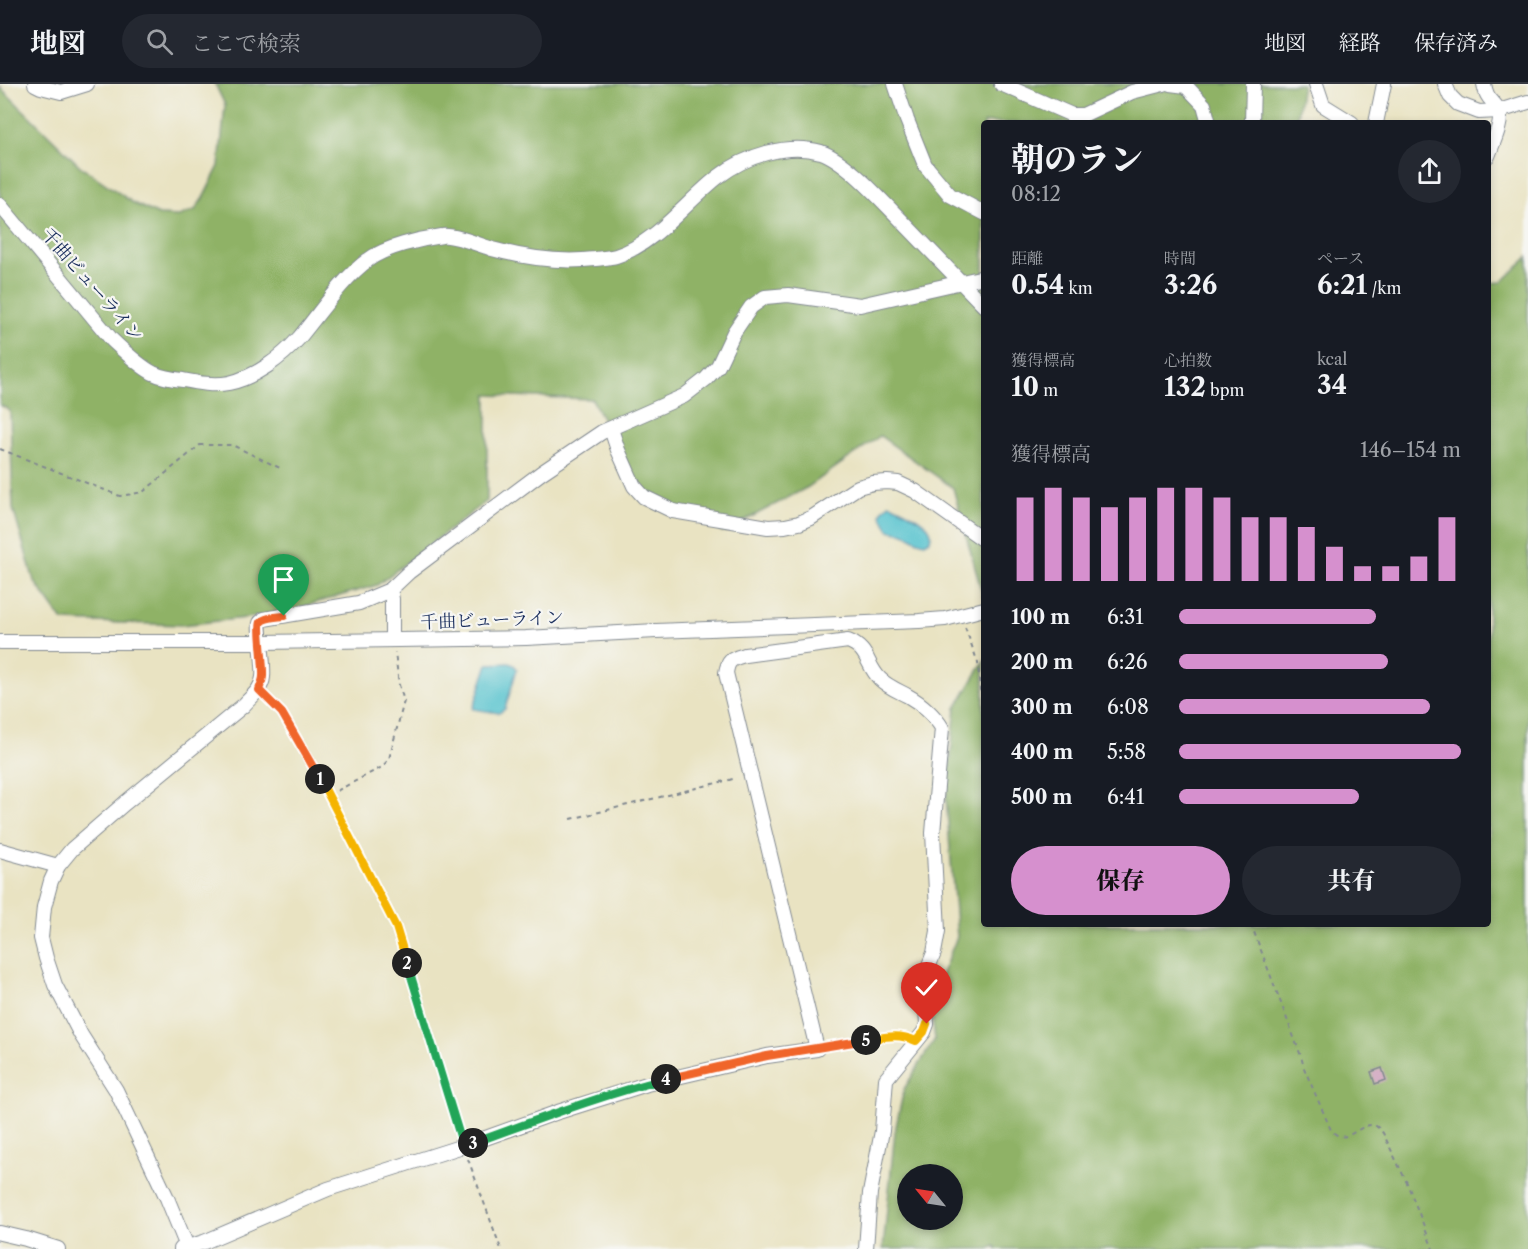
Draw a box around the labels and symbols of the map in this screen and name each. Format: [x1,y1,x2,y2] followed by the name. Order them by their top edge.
[37,224,147,346] street label: 千曲ビューライン
[258,554,309,616] pin
[420,607,564,633] street label: 千曲ビューライン
[305,764,335,794] pin: 1
[392,948,422,978] pin: 2
[901,962,952,1024] pin
[851,1025,881,1055] pin: 5
[651,1064,681,1094] pin: 4
[458,1128,488,1158] pin: 3
[897,1164,963,1230] north arrow

